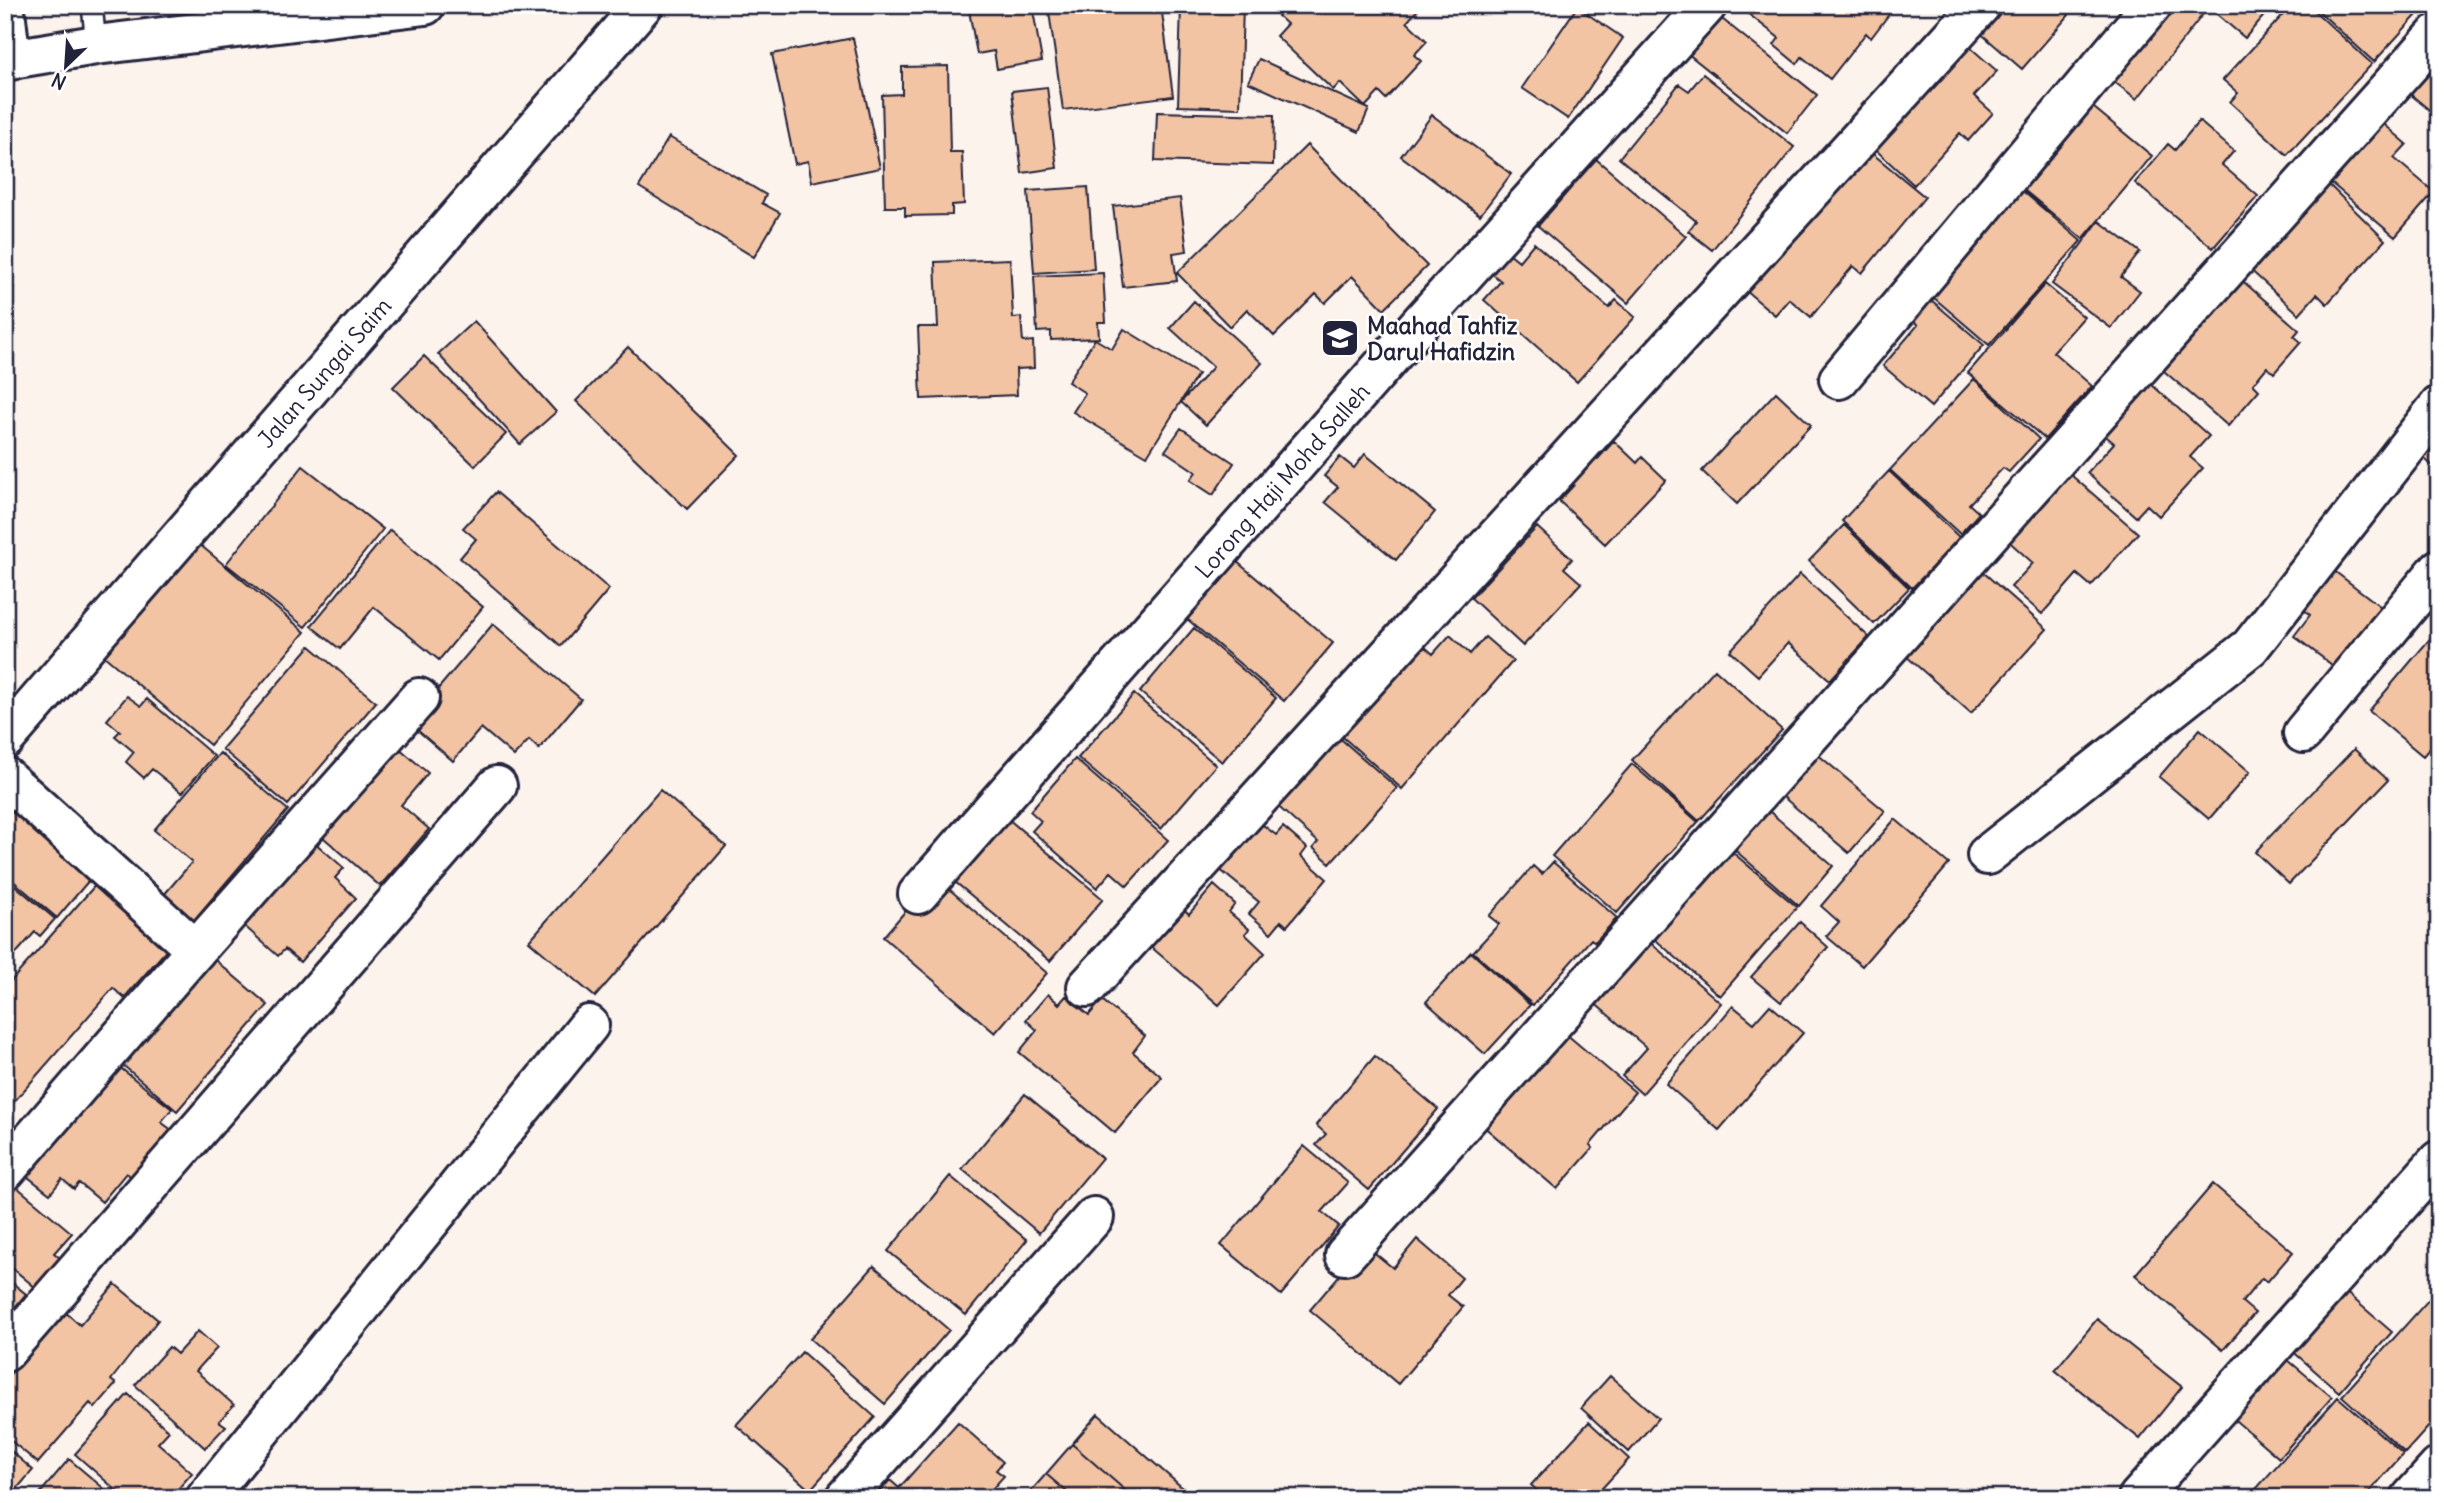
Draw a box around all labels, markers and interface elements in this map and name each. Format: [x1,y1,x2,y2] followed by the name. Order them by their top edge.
[32,32,102,102] north arrow
[48,68,70,95] text: N
[251,291,397,453] street label: Jalan Sungai Saim
[1367,311,1517,366] place label: Maahad Tahfiz Darul Hafidzin
[1319,317,1361,359] school or university icon: Maahad Tahfiz Darul Hafidzin
[1188,377,1375,584] street label: Lorong Haji Mohd Salleh

